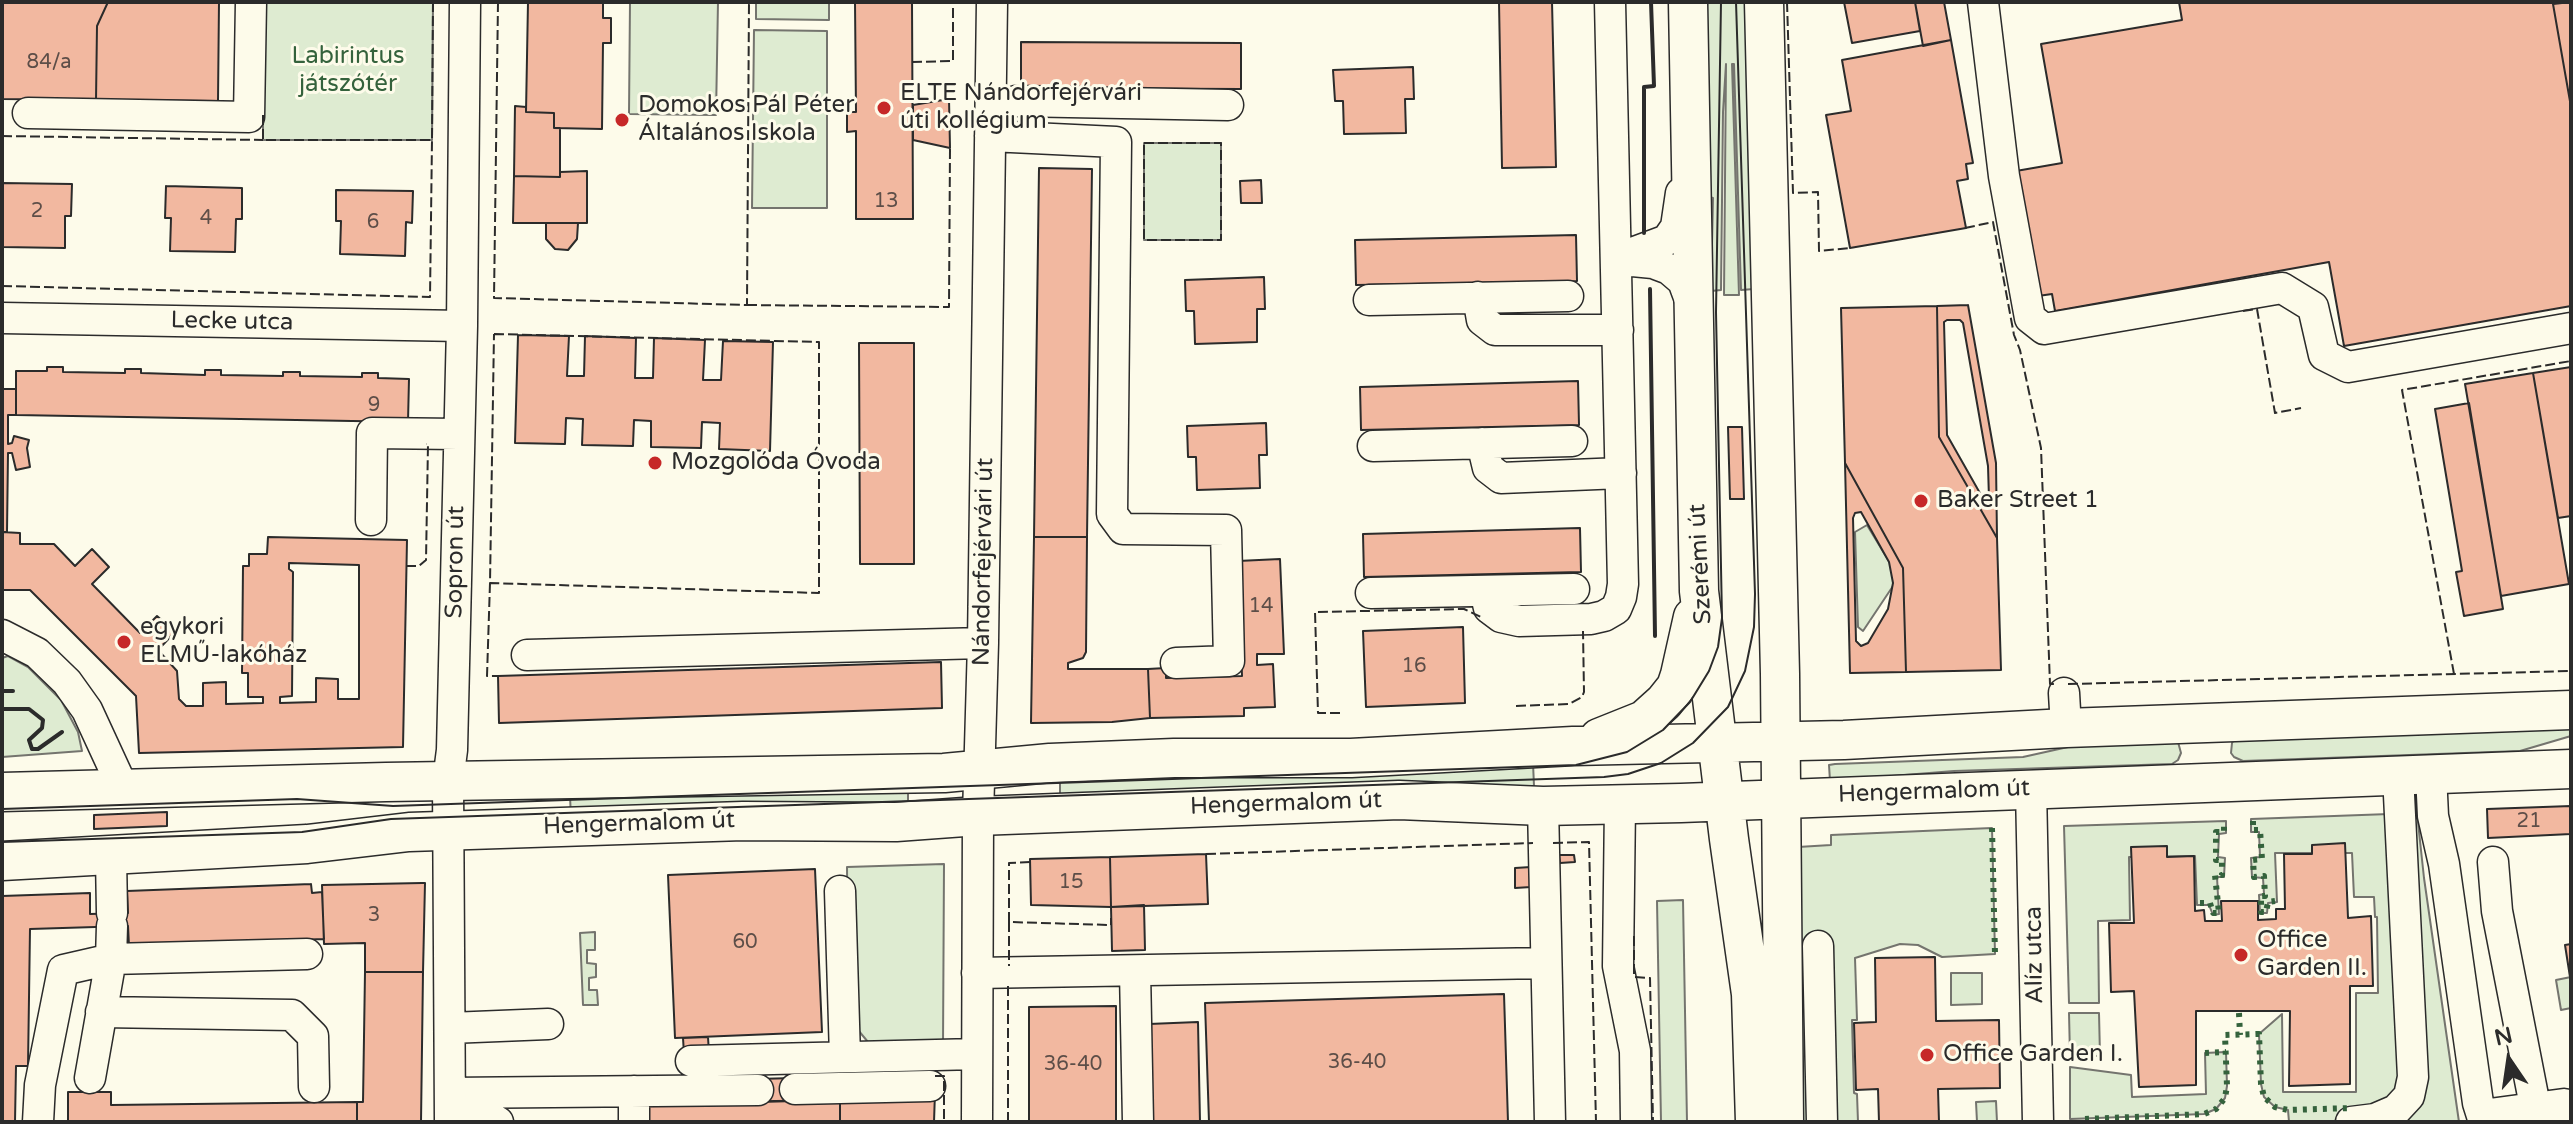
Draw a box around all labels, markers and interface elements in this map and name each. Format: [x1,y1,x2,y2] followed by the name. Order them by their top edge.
[291,43,405,99] park label: Labirintus játszótér
[27,51,71,75] house number: 84/a
[900,80,1142,136] place label: ELTE Nándorfejérvári úti kollégium
[638,92,854,148] place label: Domokos Pál Péter Általános Iskola
[875,99,893,117] marker: ELTE Nándorfejérvári úti kollégium
[613,111,631,129] marker: Domokos Pál Péter Általános Iskola
[873,190,899,214] house number: 13
[31,200,43,224] house number: 2
[200,207,212,231] house number: 4
[367,211,379,235] house number: 6
[170,307,294,337] street label: Lecke utca
[368,394,380,418] house number: 9
[671,449,881,477] place label: Mozgolóda Óvoda
[646,454,664,472] marker: Mozgolóda Óvoda
[968,458,1000,666] street label: Nándorfejérvári út
[1937,487,2099,515] place label: Baker Street 1
[1912,492,1930,510] marker: Baker Street 1
[1683,503,1719,625] street label: Szerémi út
[441,505,471,619] street label: Sopron út
[1248,595,1274,619] house number: 14
[140,614,307,670] place label: egykori ELMŰ-lakóház
[115,633,133,651] marker: egykori ELMŰ-lakóház
[1401,655,1427,679] house number: 16
[1838,774,2030,810] street label: Hengermalom út
[1190,786,1382,822] street label: Hengermalom út
[543,806,735,842] street label: Hengermalom út
[2516,810,2542,834] house number: 21
[1058,871,1084,895] house number: 15
[368,904,380,928] house number: 3
[2020,906,2050,1004] street label: Alíz utca
[2257,927,2367,983] place label: Office Garden II.
[732,931,758,955] house number: 60
[2232,946,2250,964] marker: Office Garden II.
[2469,1020,2549,1100] north arrow
[2492,1022,2515,1051] text: N
[1943,1041,2123,1069] place label: Office Garden I.
[1918,1046,1936,1064] marker: Office Garden I.
[1328,1051,1386,1075] house number: 36-40
[1044,1053,1102,1077] house number: 36-40

